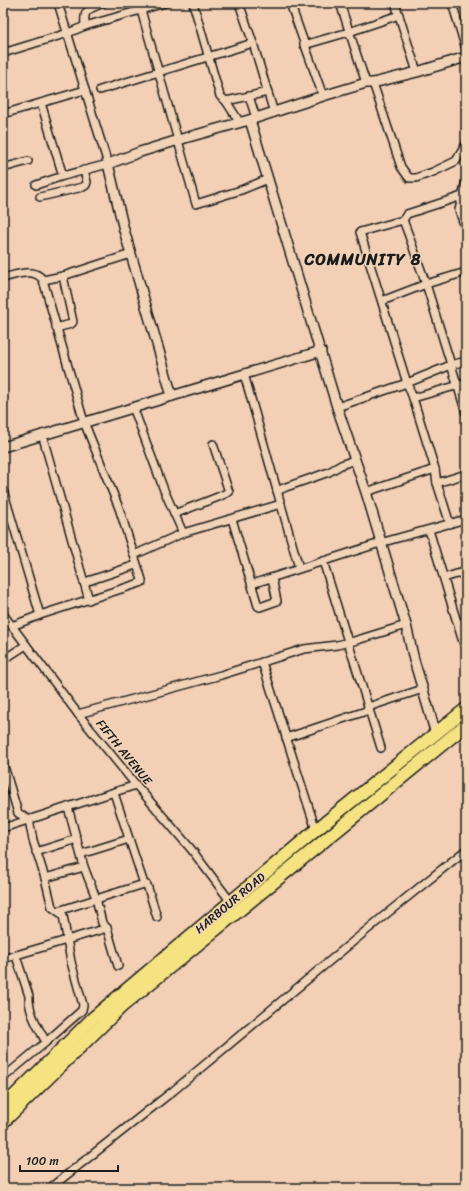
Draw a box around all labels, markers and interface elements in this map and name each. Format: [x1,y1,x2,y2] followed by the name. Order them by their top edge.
[303,245,422,274] district label: COMMUNITY 8
[90,714,159,791] street label: FIFTH AVENUE
[190,867,270,939] street label: HARBOUR ROAD
[20,1147,118,1173] scale bar
[26,1150,59,1172] text: 100 m

